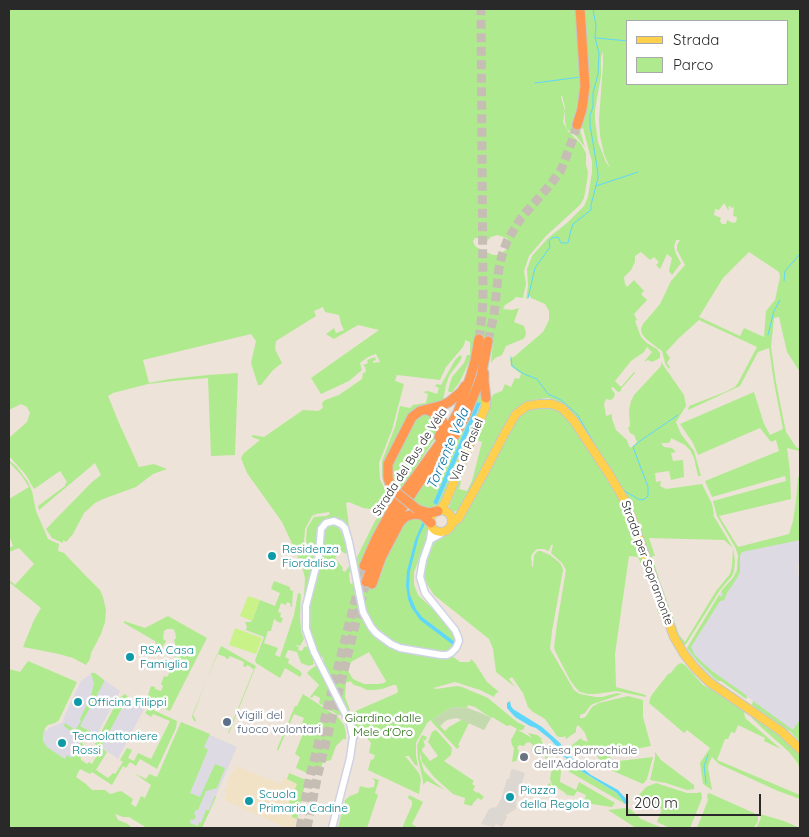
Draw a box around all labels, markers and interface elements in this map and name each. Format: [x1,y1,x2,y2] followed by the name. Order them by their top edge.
[626,20,789,85] legend
[673,30,719,49] text: Strada
[673,55,713,74] text: Parco
[370,405,450,519] street label: Strada del Bus de Véla
[423,406,473,492] water label: Torrente Vela
[447,417,487,483] street label: Via al Pasiel
[618,499,676,627] street label: Strada per Sopramonte
[282,542,339,570] place label: Residenza Fiordaliso
[266,550,278,562] marker: Residenza Fiordaliso
[140,643,194,671] place label: RSA Casa Famiglia
[124,651,136,663] marker: RSA Casa Famiglia
[88,695,166,709] place label: Officina Filippi
[72,696,84,708] marker: Officina Filippi
[237,708,321,736] place label: Vigili del fuoco volontari
[345,711,421,739] park label: Giardino dalle Mele d'Oro
[221,716,233,728] marker: Vigili del fuoco volontari
[72,729,158,757] place label: Tecnolattoniere Rossi
[56,737,68,749] marker: Tecnolattoniere Rossi
[534,743,637,771] place label: Chiesa parrochiale dell'Addolorata
[518,751,530,763] marker: Chiesa parrochiale dell'Addolorata
[520,783,589,811] place label: Piazza della Regola
[629,784,764,816] scale bar
[259,787,348,815] place label: Scuola Primaria Cadine
[504,791,516,803] marker: Piazza della Regola
[634,793,678,812] text: 200 m
[243,795,255,807] marker: Scuola Primaria Cadine

